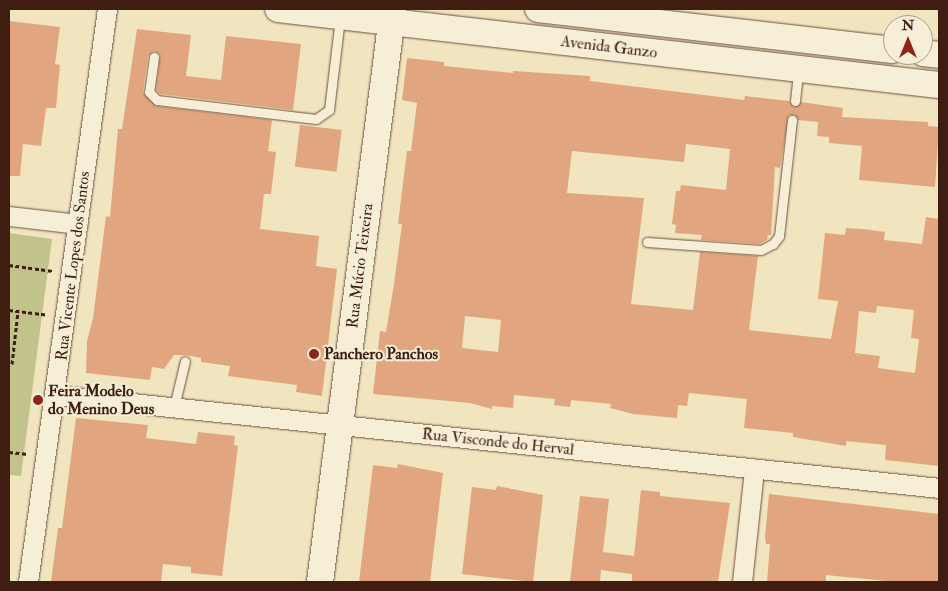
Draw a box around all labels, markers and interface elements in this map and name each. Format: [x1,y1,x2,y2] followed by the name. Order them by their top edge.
[883,15,933,65] north arrow
[902,17,914,34] text: N
[560,32,658,62] street label: Avenida Ganzo
[52,170,94,362] street label: Rua Vicente Lopes dos Santos
[343,202,377,330] street label: Rua Múcio Teixeira
[324,344,438,364] place label: Panchero Panchos
[308,348,320,360] marker: Panchero Panchos
[48,381,154,419] place label: Feira Modelo do Menino Deus
[32,394,44,406] marker: Feira Modelo do Menino Deus
[421,424,575,460] street label: Rua Visconde do Herval

